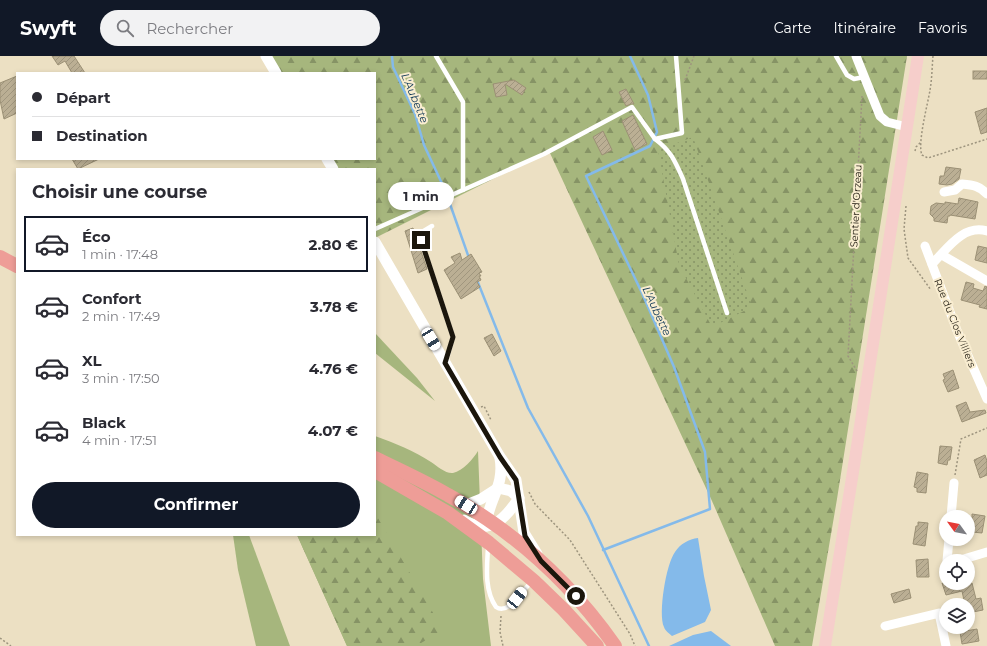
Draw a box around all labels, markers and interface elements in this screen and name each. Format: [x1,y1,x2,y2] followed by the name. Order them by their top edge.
[100,10,380,46] search box
[20,17,76,40] text: Swyft
[114,17,136,39] icon: search
[146,19,233,38] text: Rechercher
[774,19,811,37] text: Carte
[833,19,896,37] text: Itinéraire
[918,19,967,37] text: Favoris
[398,71,432,125] water label: L'Aubette
[56,88,111,107] text: Départ
[56,126,148,145] text: Destination
[847,164,865,248] street label: Sentier d'Orzeau
[32,181,207,203] text: Choisir une course
[388,182,454,210] callout: 1 min
[403,188,439,204] text: 1 min
[34,226,70,262] icon: car
[82,227,111,246] text: Éco
[412,231,430,249] route end
[308,235,358,254] text: 2.80 €
[82,246,158,262] text: 1 min · 17:48
[931,277,979,369] street label: Rue du Clos Villiers
[640,284,675,338] water label: L'Aubette
[34,288,70,324] icon: car
[82,289,142,308] text: Confort
[310,297,358,316] text: 3.78 €
[82,308,160,324] text: 2 min · 17:49
[420,326,442,352] car
[34,350,70,386] icon: car
[82,351,101,370] text: XL
[309,359,358,378] text: 4.76 €
[82,370,160,386] text: 3 min · 17:50
[34,412,70,448] icon: car
[82,413,126,432] text: Black
[308,421,358,440] text: 4.07 €
[82,432,157,448] text: 4 min · 17:51
[32,482,360,528] button: Confirmer
[453,494,479,516] car
[939,510,975,546] north arrow
[939,510,975,634] map controls
[939,554,975,590] button: locate
[505,585,529,611] car
[567,587,585,605] route start
[939,598,975,634] button: layers

